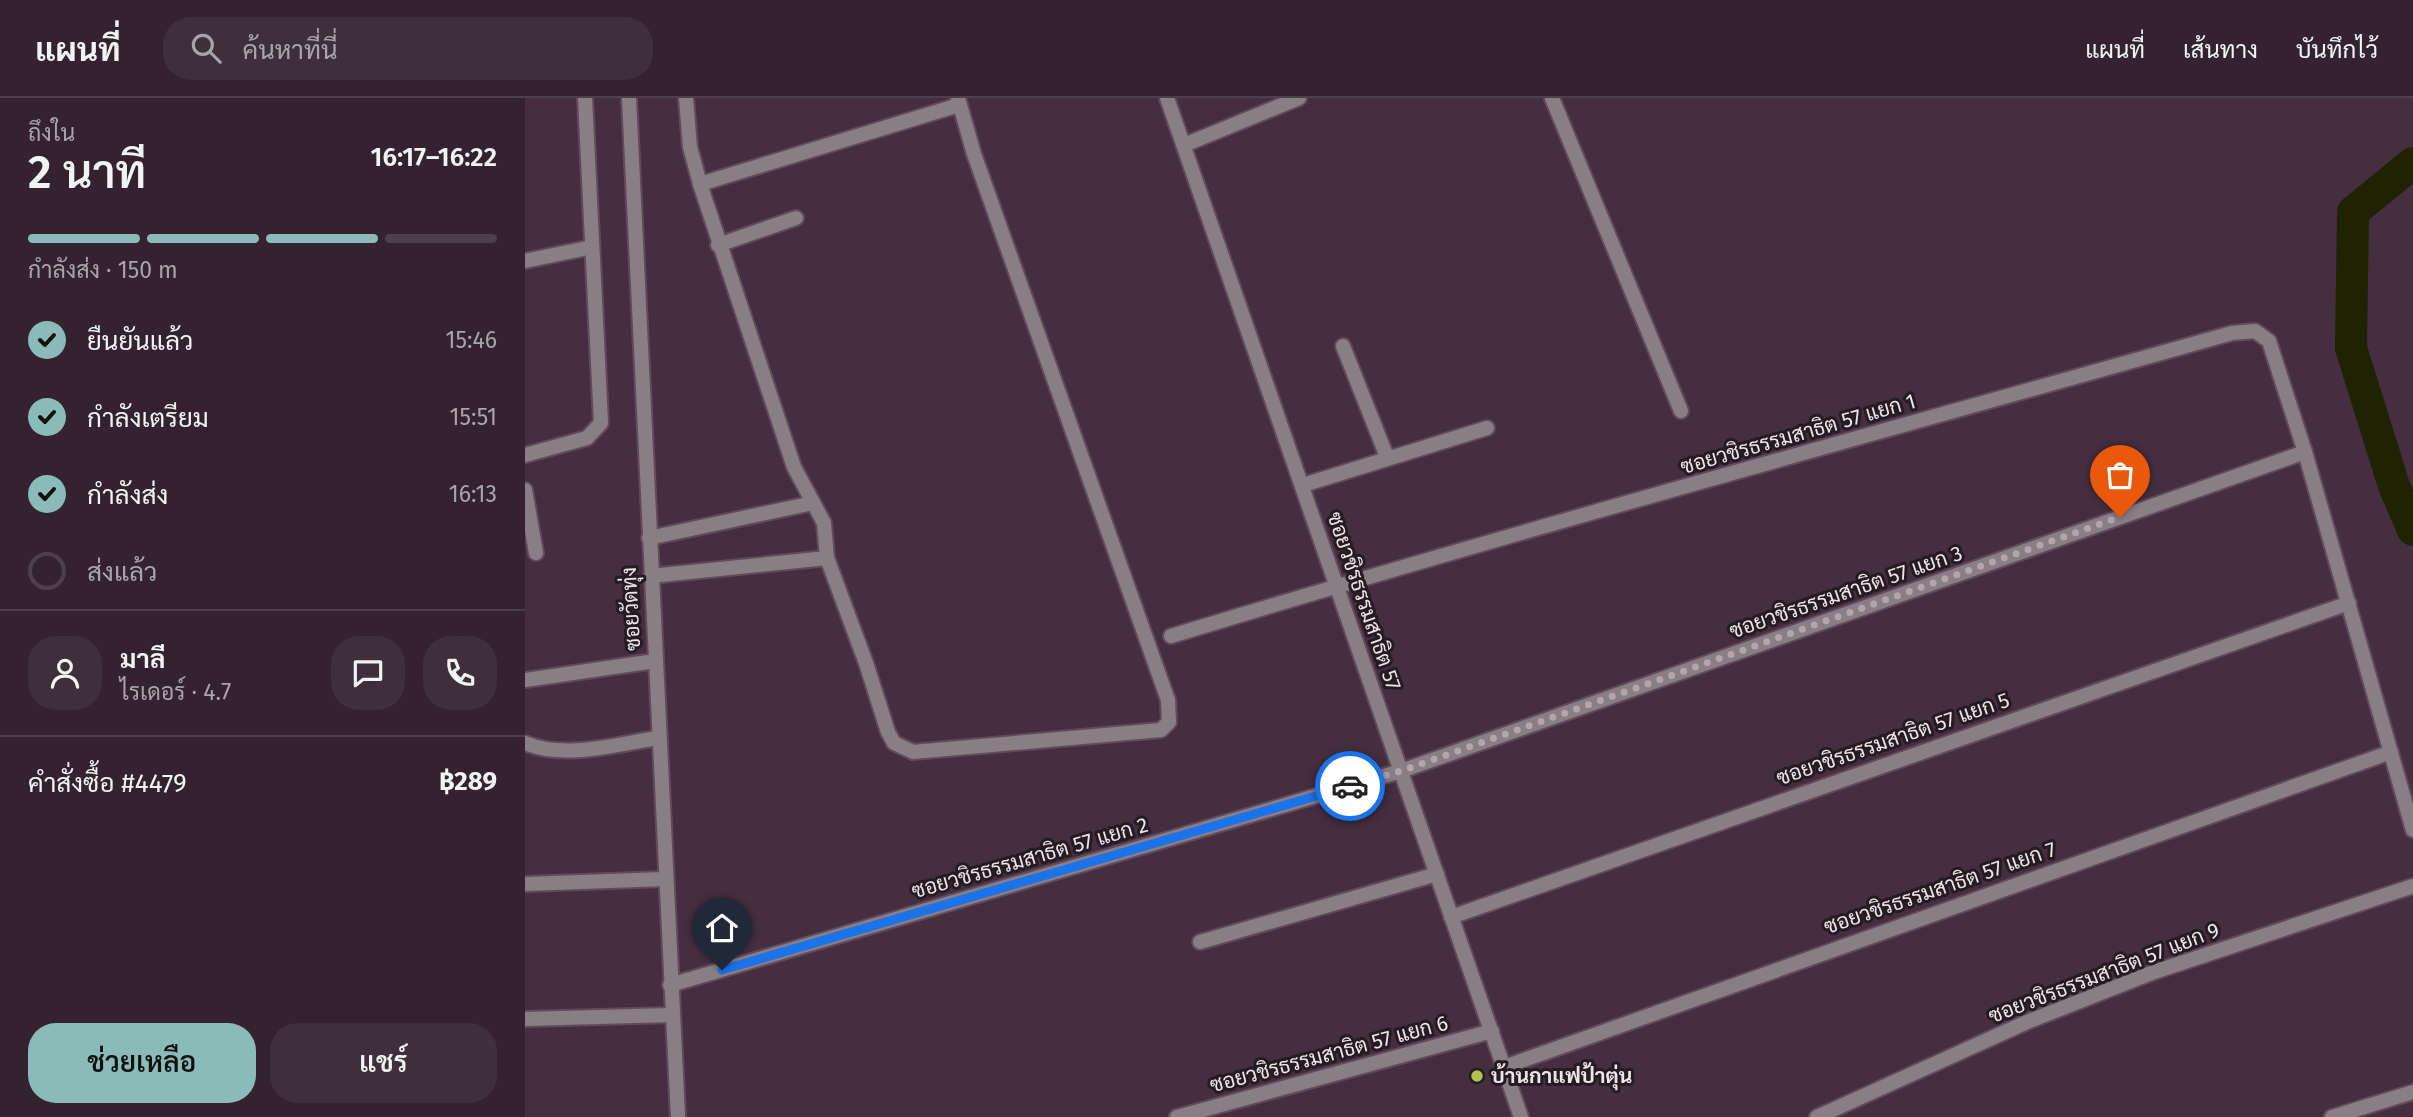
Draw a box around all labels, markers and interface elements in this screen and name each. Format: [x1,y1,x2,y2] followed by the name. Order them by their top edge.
[163,17,653,80] search box
[187,29,225,67] icon: search
[35,30,121,70] text: แผนที่
[243,35,338,66] text: ค้นหาที่นี่
[2085,36,2145,64] text: แผนที่
[2183,36,2258,64] text: เส้นทาง
[2296,36,2378,64] text: บันทึกไว้
[28,119,75,147] text: ถึงใน
[371,142,497,173] text: 16:17–16:22
[28,145,146,200] text: 2 นาที
[28,256,178,284] text: กำลังส่ง · 150 m
[28,321,66,359] icon: check
[87,326,193,357] text: ยืนยันแล้ว
[446,326,497,354] text: 15:46
[1677,388,1919,480] street label: ซอยวชิรธรรมสาธิต 57 แยก 1
[28,398,66,436] icon: check
[87,403,209,434] text: กำลังเตรียม
[450,403,497,431] text: 15:51
[2090,445,2150,517] pin
[2101,456,2139,494] icon: bag
[28,475,66,513] icon: check
[87,480,168,511] text: กำลังส่ง
[449,480,497,508] text: 16:13
[1321,508,1407,694] street label: ซอยวชิรธรรมสาธิต 57
[1726,540,1966,644] street label: ซอยวชิรธรรมสาธิต 57 แยก 3
[87,557,157,588] text: ส่งแล้ว
[616,566,647,652] street label: ซอยวัดทุ่ง
[28,636,102,710] button: person
[331,636,405,710] button: chat
[423,636,497,710] button: phone
[120,644,165,675] text: มาลี
[120,678,231,706] text: ไรเดอร์ · 4.7
[1773,687,2013,791] street label: ซอยวชิรธรรมสาธิต 57 แยก 5
[1315,751,1385,821] courier
[439,766,497,797] text: ฿289
[1331,767,1369,805] icon: car
[28,768,187,799] text: คำสั่งซื้อ #4479
[909,812,1151,904] street label: ซอยวชิรธรรมสาธิต 57 แยก 2
[1821,836,2059,940] street label: ซอยวชิรธรรมสาธิต 57 แยก 7
[692,898,752,970] pin
[703,909,741,947] icon: home
[1985,917,2223,1029] street label: ซอยวชิรธรรมสาธิต 57 แยก 9
[1207,1010,1451,1098] street label: ซอยวชิรธรรมสาธิต 57 แยก 6
[28,1023,256,1103] button: ช่วยเหลือ
[270,1023,497,1103] button: แชร์
[1491,1062,1632,1091] place label: บ้านกาแฟป้าตุ่น
[1469,1068,1485,1084] marker: บ้านกาแฟป้าตุ่น

